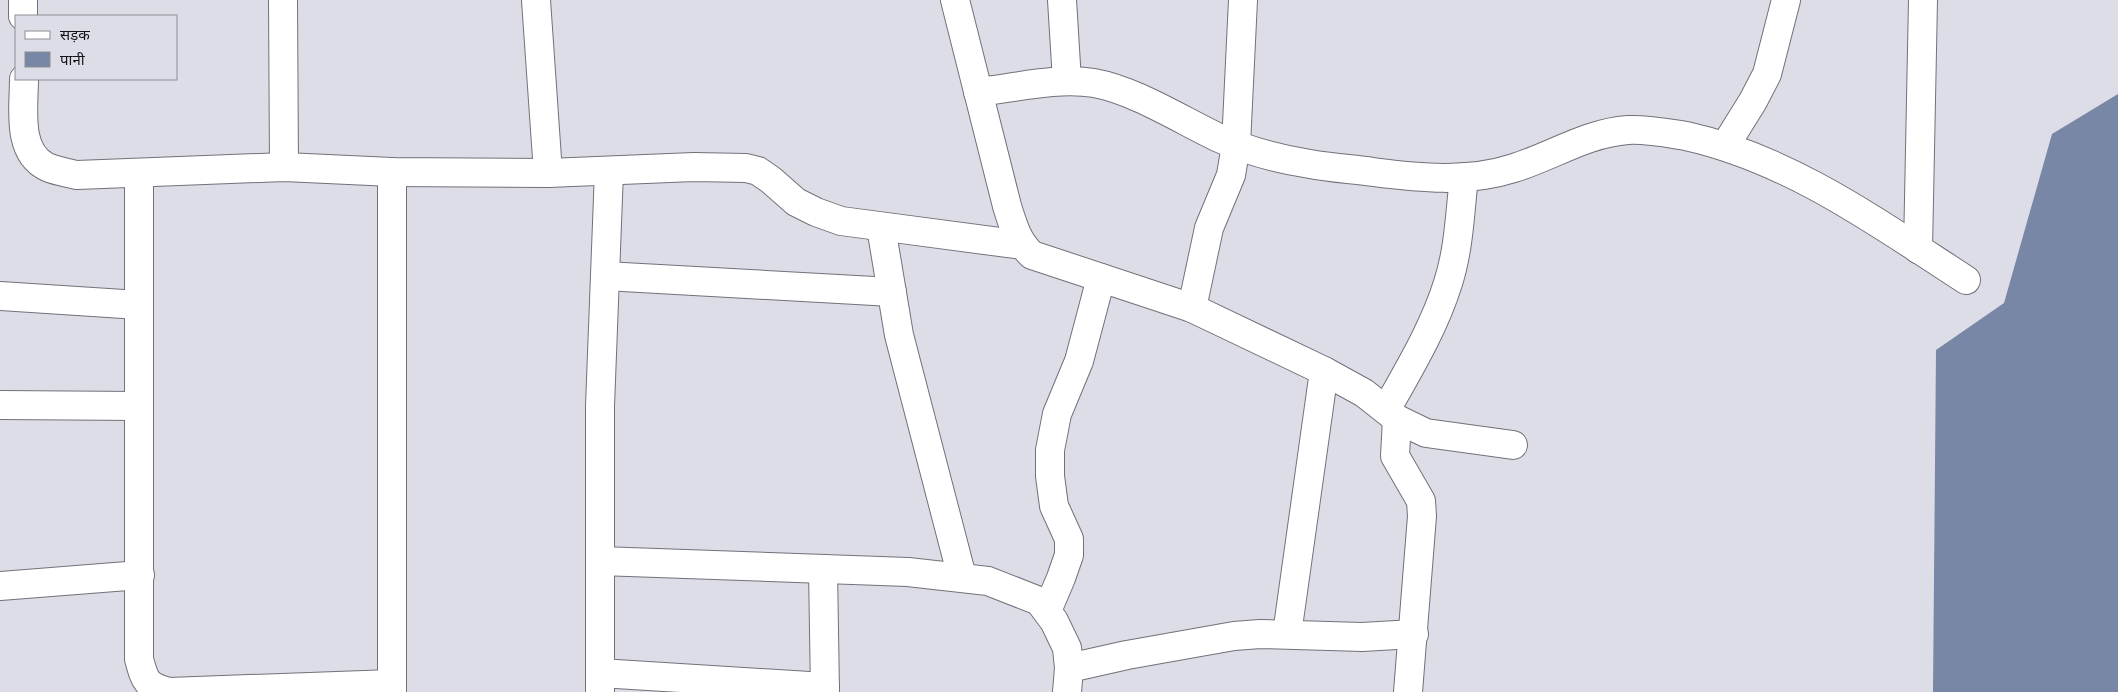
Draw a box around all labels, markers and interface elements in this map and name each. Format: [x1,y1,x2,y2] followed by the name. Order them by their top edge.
[15,15,178,80] legend
[60,24,90,44] text: सड़क
[60,49,86,69] text: पानी

